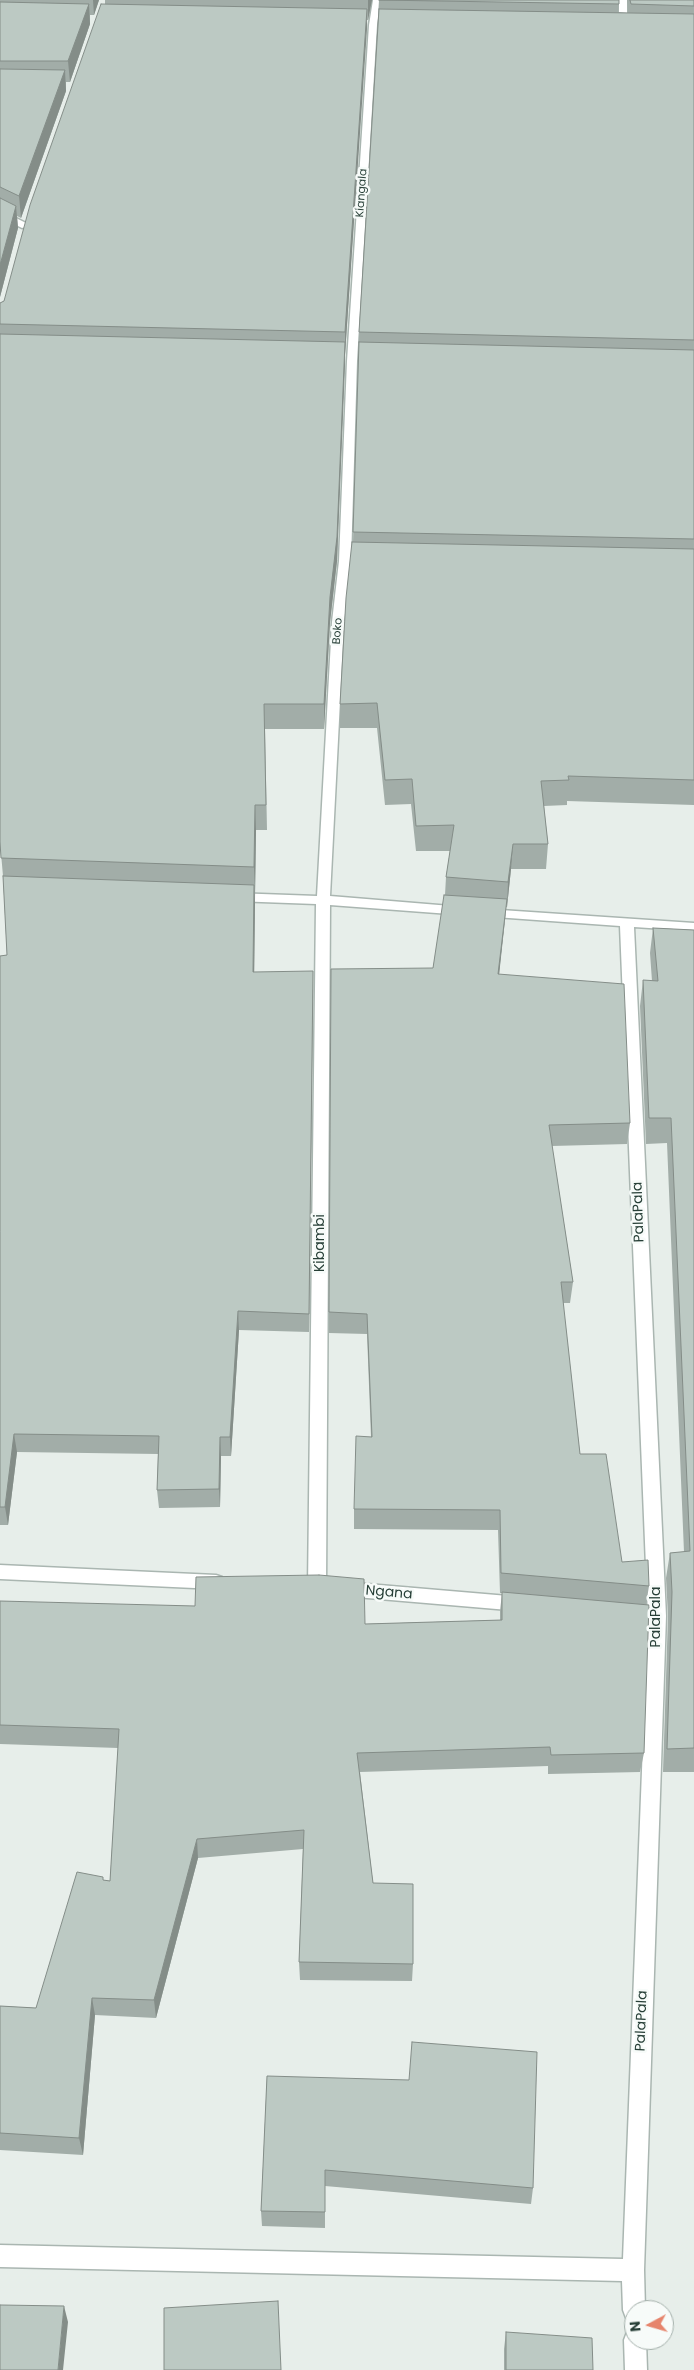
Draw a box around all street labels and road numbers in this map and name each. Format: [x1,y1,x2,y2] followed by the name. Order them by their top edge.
[354,168,370,218] street label: Kiangala
[330,617,346,645] street label: Boko
[630,1181,648,1243] street label: PalaPala
[312,1214,328,1272] street label: Kibambi
[365,1583,413,1603] street label: Ngana
[648,1587,664,1647] street label: PalaPala
[633,1990,651,2052] street label: PalaPala

